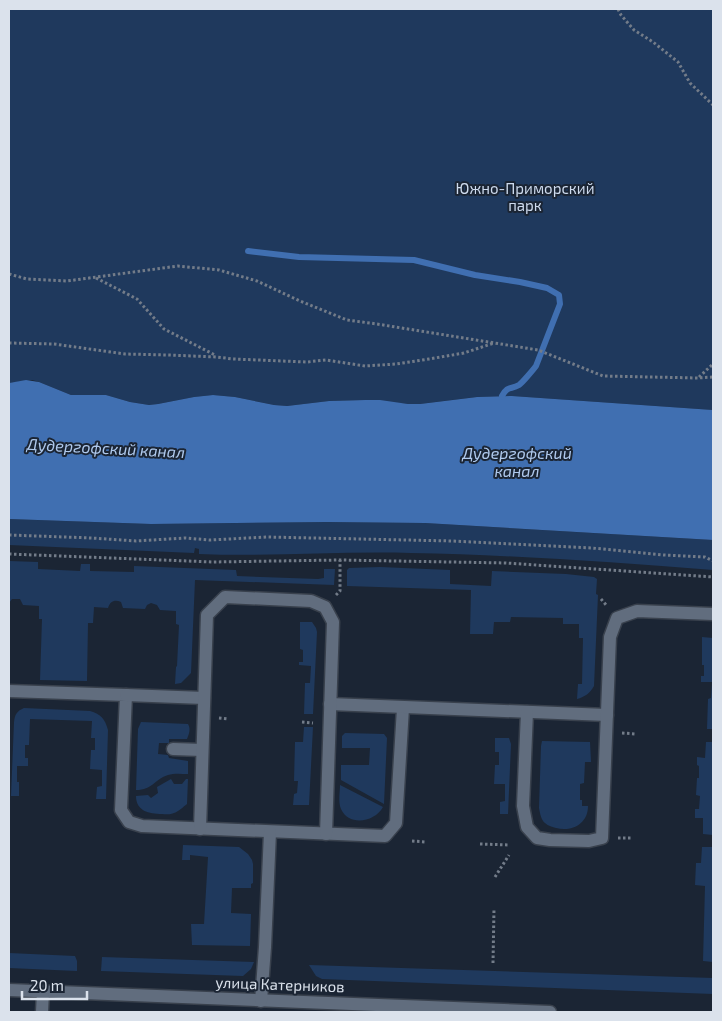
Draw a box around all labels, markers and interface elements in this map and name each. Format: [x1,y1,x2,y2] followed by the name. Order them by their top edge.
[456,179,594,214] park label: Южно-Приморский парк
[25,434,186,461] water label: Дудергофский канал
[461,443,572,480] water label: Дудергофский канал
[22,968,88,1000] scale bar
[215,973,345,996] street label: улица Катерников
[30,976,64,994] text: 20 m

